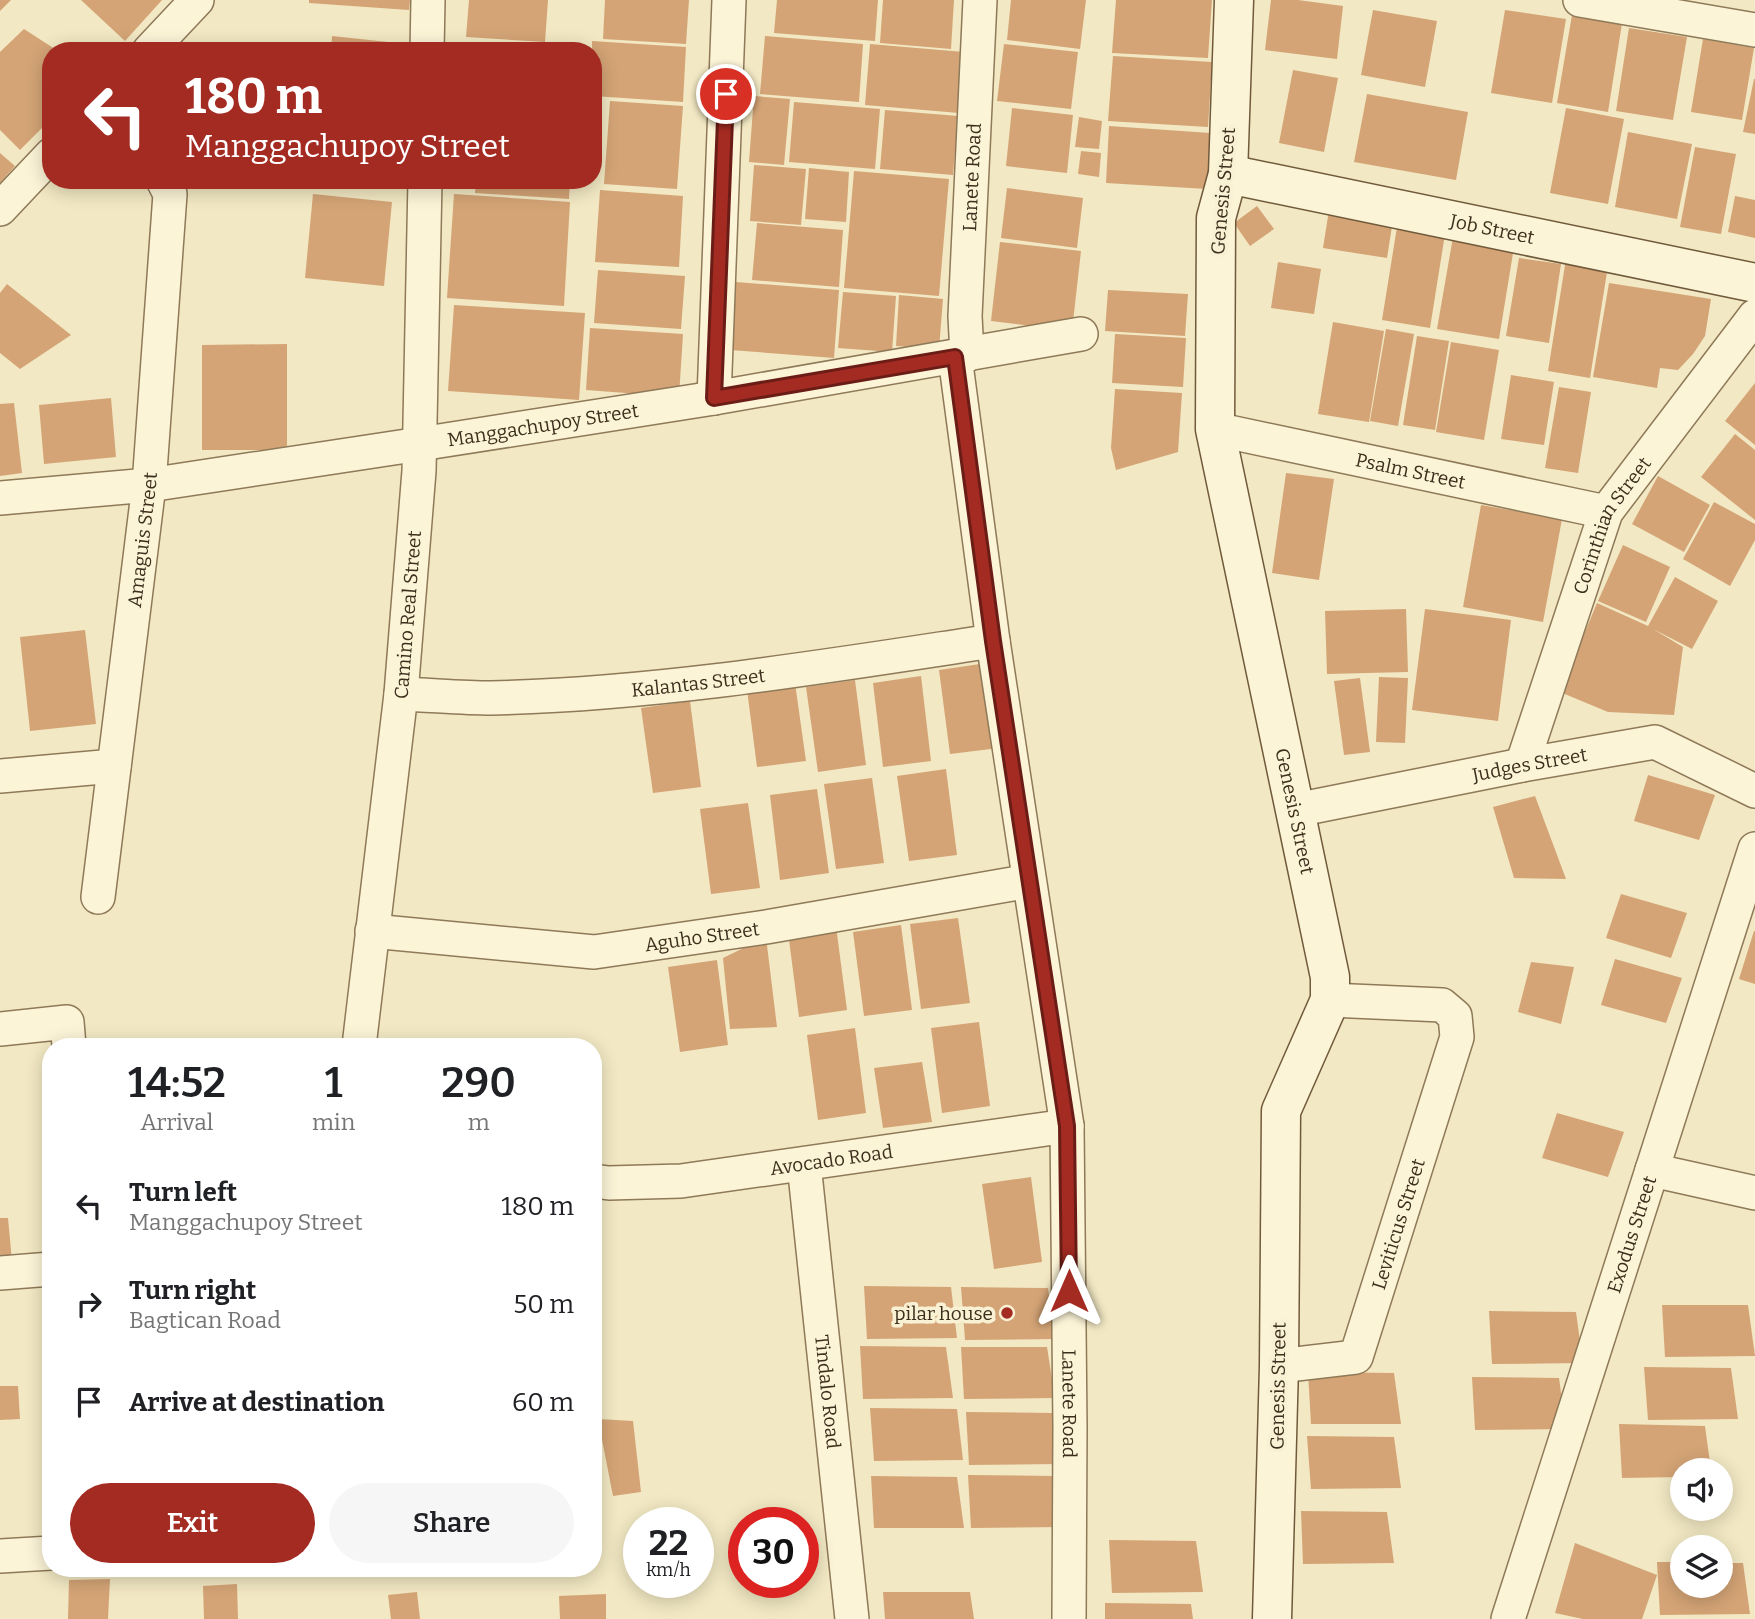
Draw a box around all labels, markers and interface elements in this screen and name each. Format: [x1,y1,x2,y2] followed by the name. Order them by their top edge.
[696,64,756,124] pin
[185,67,322,126] text: 180 m
[70,70,161,161] icon: left
[707,75,745,113] icon: arrive
[958,122,986,232] street label: Lanete Road
[1206,126,1240,256] street label: Genesis Street
[185,127,510,165] text: Manggachupoy Street
[1447,209,1537,249] street label: Job Street
[446,398,640,451] street label: Manggachupoy Street
[1354,448,1468,493] street label: Psalm Street
[1568,452,1656,597] street label: Corinthian Street
[122,471,161,609] street label: Amaguis Street
[389,530,426,700] street label: Camino Real Street
[630,663,767,701] street label: Kalantas Street
[1469,742,1589,786] street label: Judges Street
[1271,746,1320,876] street label: Genesis Street
[643,917,761,956] street label: Aguho Street
[128,1058,226,1108] text: 14:52
[325,1058,342,1108] text: 1
[441,1058,516,1108] text: 290
[141,1108,213,1136] text: Arrival
[312,1108,355,1136] text: min
[468,1108,490,1136] text: m
[768,1139,894,1180] street label: Avocado Road
[1367,1155,1429,1292] street label: Leviticus Street
[1602,1173,1661,1296] street label: Exodus Street
[129,1177,237,1208] text: Turn left
[70,1187,108,1225] icon: left
[501,1191,574,1222] text: 180 m
[129,1208,363,1236] text: Manggachupoy Street
[1032,1254,1106,1328] position arrow
[129,1275,256,1306] text: Turn right
[70,1285,108,1323] icon: right
[513,1289,574,1320] text: 50 m
[894,1302,993,1325] place label: pilar house
[999,1305,1015,1321] marker: pilar house
[129,1306,281,1334] text: Bagtican Road
[1265,1322,1291,1450] street label: Genesis Street
[811,1333,845,1450] street label: Tindalo Road
[1058,1349,1082,1458] street label: Lanete Road
[70,1383,108,1421] icon: arrive
[129,1387,384,1418] text: Arrive at destination
[512,1387,574,1418] text: 60 m
[1670,1458,1733,1598] map controls
[1670,1458,1733,1521] button: sound
[70,1483,315,1563] button: Exit
[329,1483,574,1563] button: Share
[728,1507,819,1598] speed limit sign: 30
[649,1522,688,1564] text: 22
[1670,1535,1733,1598] button: layers
[646,1559,691,1581] text: km/h

